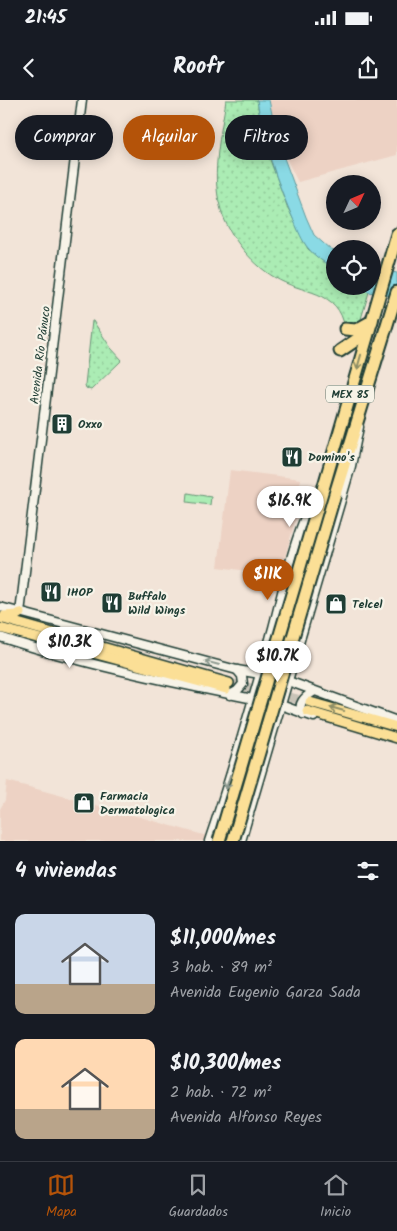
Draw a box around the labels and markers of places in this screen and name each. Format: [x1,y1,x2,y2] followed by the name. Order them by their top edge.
[50,412,74,436] building icon: Oxxo
[78,415,103,434] place label: Oxxo
[280,445,304,469] restaurant icon: Domino's
[308,448,355,467] place label: Domino's
[249,486,331,528] pin: $16.9K
[238,558,298,601] pin: $11K
[39,580,63,604] restaurant icon: IHOP
[67,583,93,602] place label: IHOP
[128,587,186,620] place label: Buffalo Wild Wings
[100,591,124,615] restaurant icon: Buffalo Wild Wings
[324,592,348,616] shop icon: Telcel
[352,595,383,614] place label: Telcel
[29,626,111,669] pin: $10.3K
[237,640,319,683] pin: $10.7K
[100,787,175,820] place label: Farmacia Dermatologica
[72,791,96,815] shop icon: Farmacia Dermatologica

